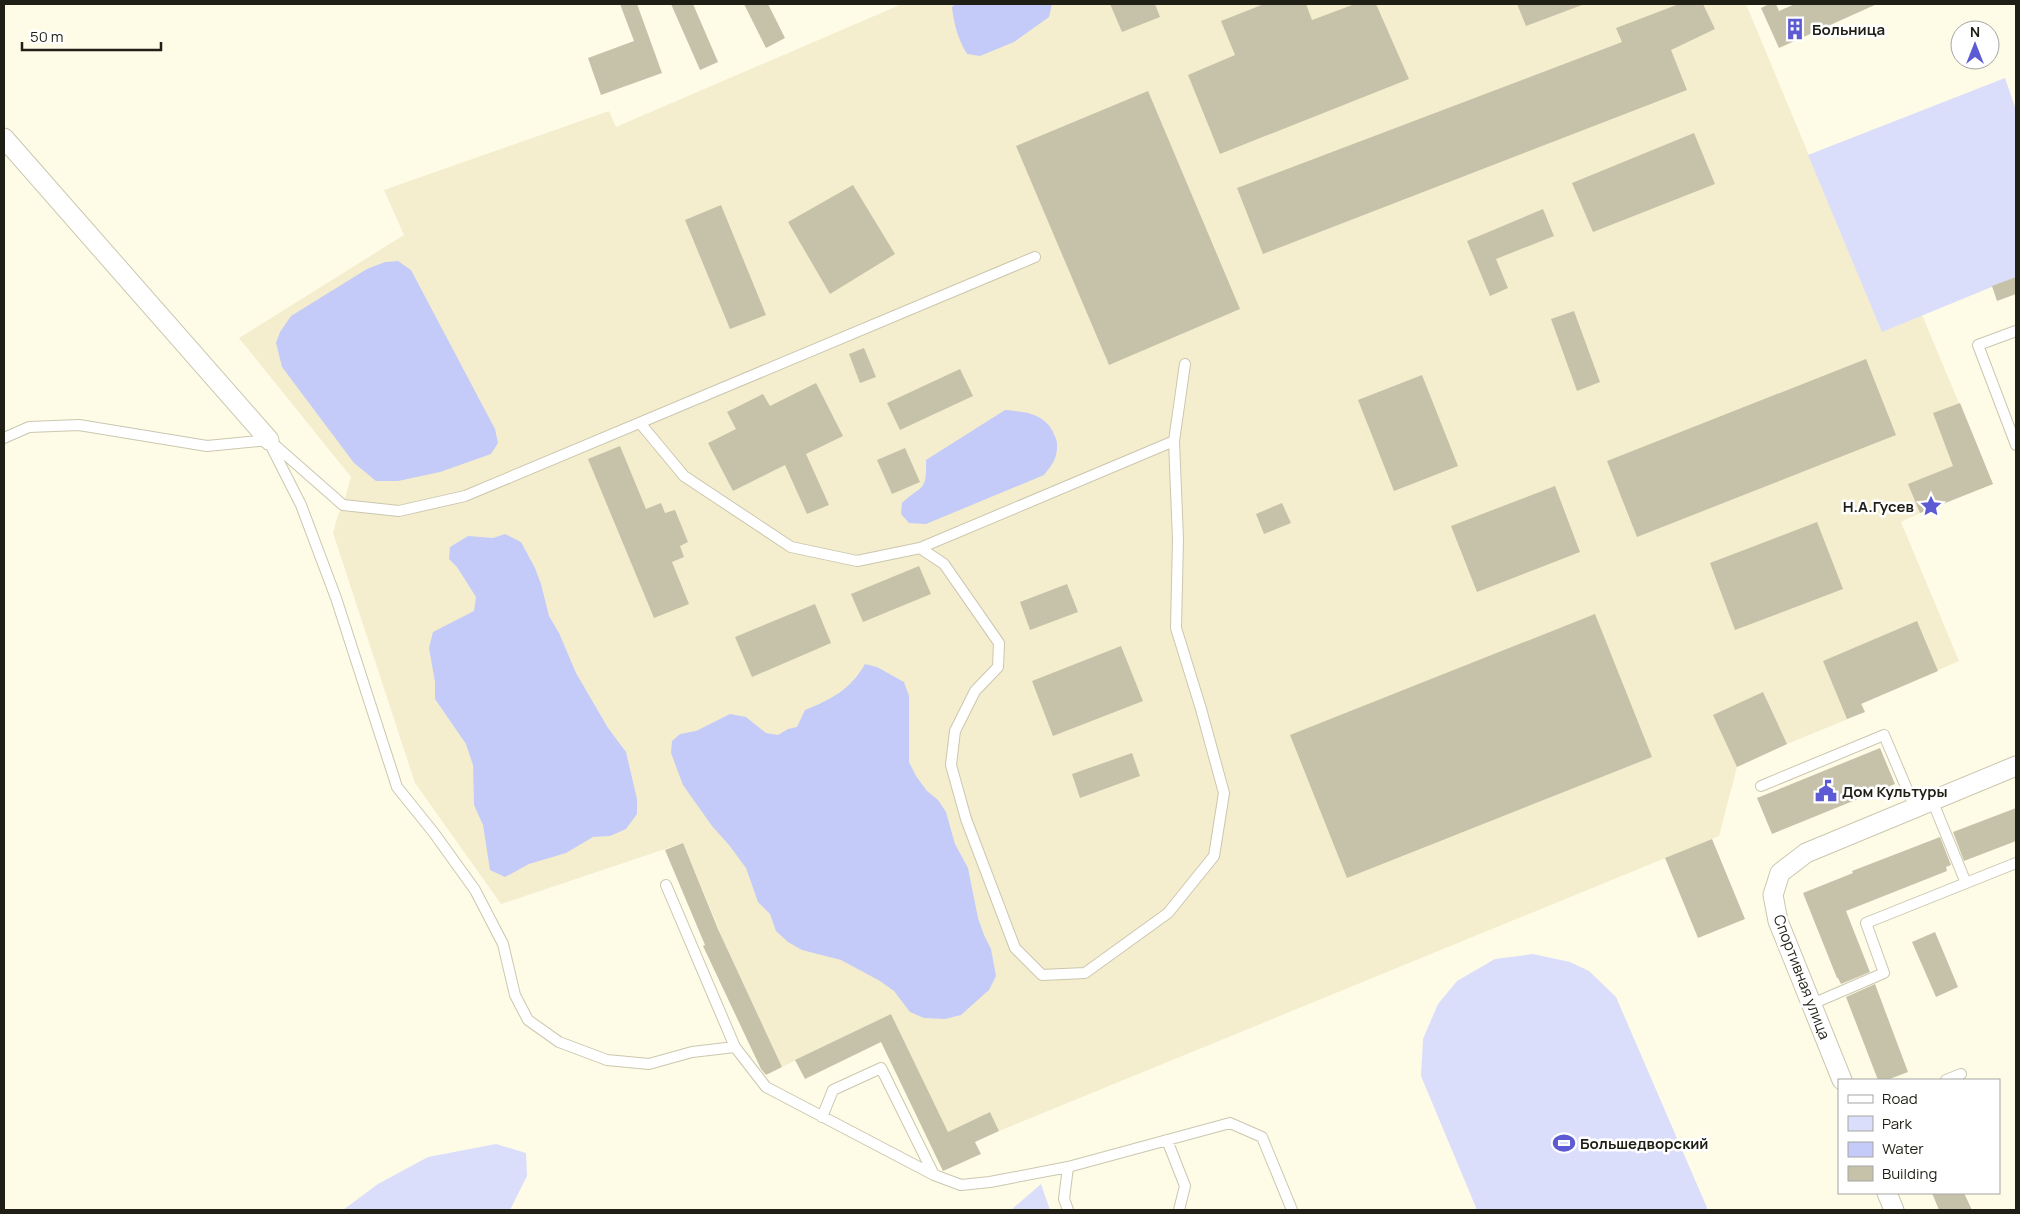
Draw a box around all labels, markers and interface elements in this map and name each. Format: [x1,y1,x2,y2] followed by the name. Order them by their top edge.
[1782,16,1808,42] building icon: Больница
[1812,19,1885,40] place label: Больница
[22,20,161,52] scale bar
[1950,20,2000,70] north arrow
[1970,22,1980,41] text: N
[30,26,64,47] text: 50 m
[1918,493,1944,519] place icon: Н.А.Гусев
[1843,496,1914,517] place label: Н.А.Гусев
[1813,778,1839,804] public building icon: Дом Культуры
[1842,781,1948,802] place label: Дом Культуры
[1769,912,1835,1042] street label: Спортивная улица
[1838,1079,2000,1194] legend
[1882,1088,1918,1109] text: Road
[1882,1113,1912,1134] text: Park
[1551,1130,1577,1156] sports icon: Большедворский
[1580,1133,1708,1154] place label: Большедворский
[1882,1138,1924,1159] text: Water
[1882,1163,1937,1184] text: Building

